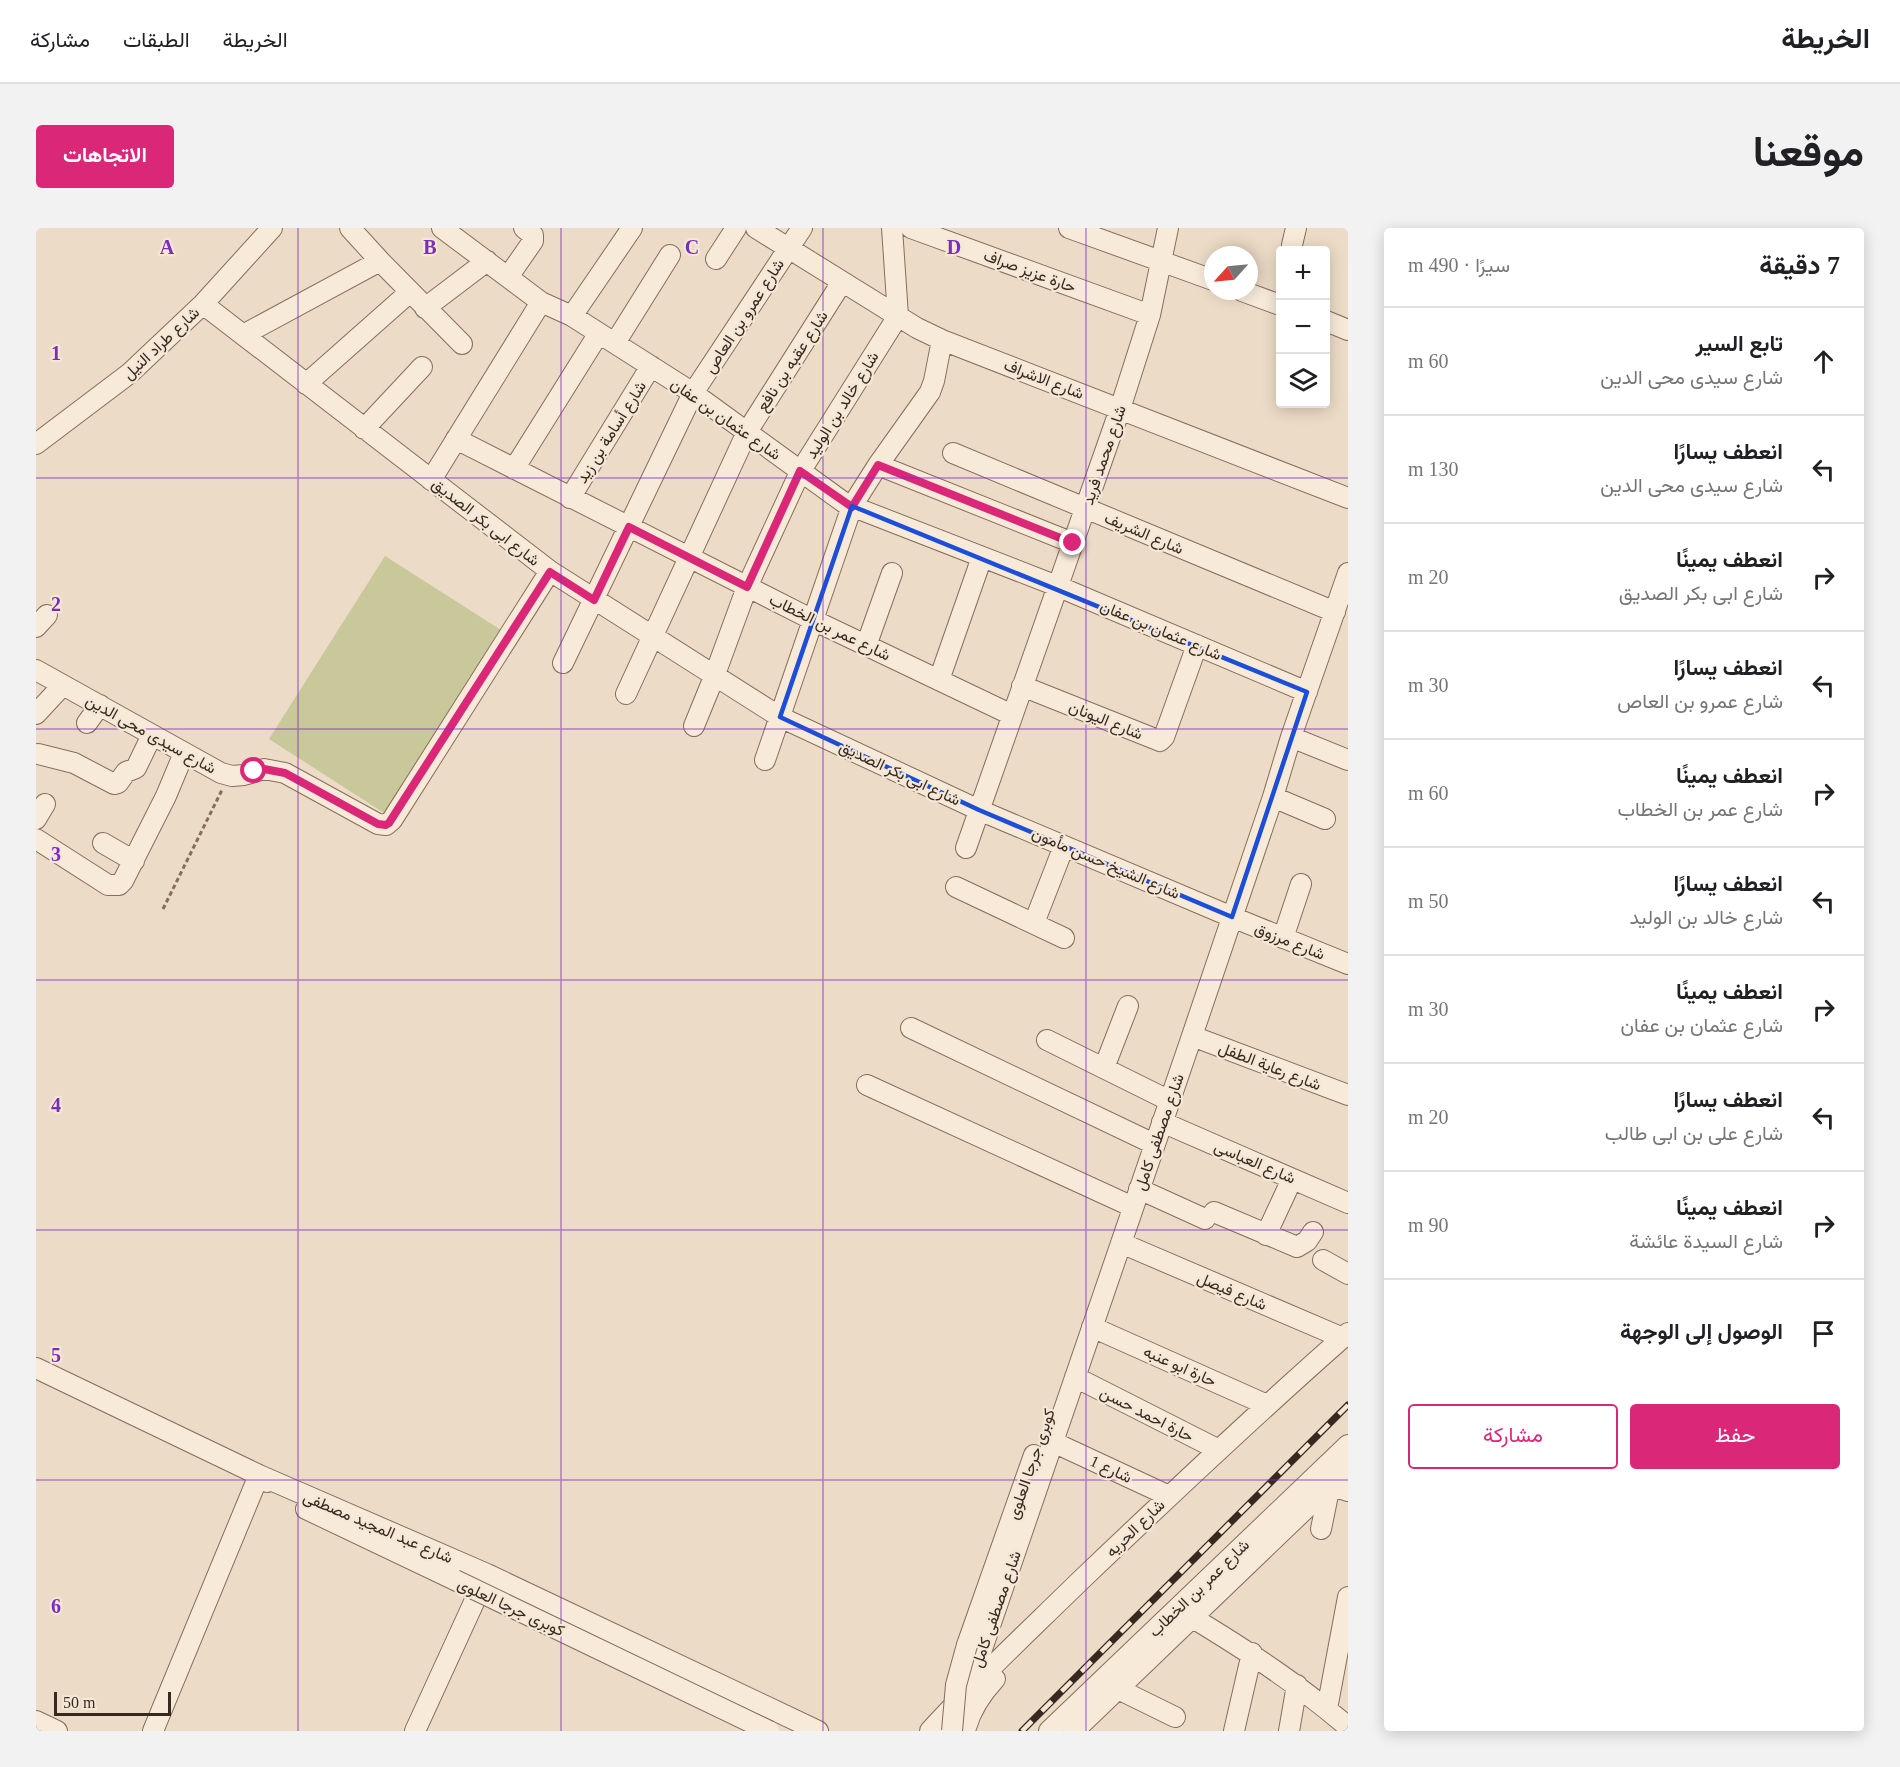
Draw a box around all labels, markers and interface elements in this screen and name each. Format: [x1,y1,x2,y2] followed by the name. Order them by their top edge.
[1781,23,1870,54] text: الخريطة
[30,28,90,52] text: مشاركة
[123,28,190,52] text: الطبقات
[223,28,288,52] text: الخريطة
[36,125,174,188] button: الاتجاهات
[1753,129,1864,175] text: موقعنا
[160,236,175,258] text: A
[423,236,437,258] text: B
[685,236,699,258] text: C
[947,236,961,258] text: D
[981,246,1079,298] street label: حارة عزيز صراف
[1204,246,1258,300] north arrow
[1276,246,1330,408] map controls
[1276,246,1330,300] button: +
[1759,251,1840,280] text: 7 دقيقة
[1408,254,1510,276] text: سيرًا · 490 m
[701,256,790,378] street label: شارع عمرو بن العاص
[1276,300,1330,354] button: −
[119,303,205,385] street label: شارع طراد النيل
[753,308,833,416] street label: شارع عقبه بن نافع
[1695,331,1783,356] text: تابع السير
[51,342,61,364] text: 1
[1807,345,1840,378] icon: ahead
[802,348,884,463] street label: شارع خالد بن الوليد
[1408,350,1449,372] text: 60 m
[1276,354,1330,408] button: layers
[1001,356,1086,405] street label: شارع الاشراف
[1600,366,1783,388] text: شارع سيدى محى الدين
[666,375,784,466] street label: شارع عثمان بن عفان
[573,378,652,488] street label: شارع أسامة بن زيد
[1079,403,1132,508] street label: شارع محمد فريد
[1673,439,1783,464] text: انعطف يسارًا
[1807,453,1840,486] icon: left
[1408,458,1459,480] text: 130 m
[1600,474,1783,496] text: شارع سيدى محى الدين
[427,475,543,572] street label: شارع ابى بكر الصديق
[1101,509,1186,560] street label: شارع الشريف
[1059,529,1085,555] route end
[1676,547,1783,572] text: انعطف يمينًا
[1807,561,1840,594] icon: right
[1408,566,1449,588] text: 20 m
[1619,582,1783,604] text: شارع ابى بكر الصديق
[765,590,893,666] street label: شارع عمر بن الخطاب
[51,593,61,615] text: 2
[1097,597,1224,666] street label: شارع عثمان بن عفان
[1673,655,1783,680] text: انعطف يسارًا
[1807,669,1840,702] icon: left
[1408,674,1449,696] text: 30 m
[1617,690,1783,712] text: شارع عمرو بن العاص
[82,691,219,779] street label: شارع سيدى محى الدين
[1066,698,1145,745] street label: شارع اليونان
[836,738,963,811] street label: شارع ابى بكر الصديق
[240,757,266,783] route start
[1676,763,1783,788] text: انعطف يمينًا
[1807,777,1840,810] icon: right
[1408,782,1449,804] text: 60 m
[1618,798,1783,820] text: شارع عمر بن الخطاب
[1028,824,1182,905] street label: شارع الشيخ حسن مأمون
[51,843,61,865] text: 3
[1673,871,1783,896] text: انعطف يسارًا
[1807,885,1840,918] icon: left
[1408,890,1449,912] text: 50 m
[1629,906,1783,928] text: شارع خالد بن الوليد
[1251,919,1328,966] street label: شارع مرزوق
[1676,979,1783,1004] text: انعطف يمينًا
[1807,993,1840,1026] icon: right
[1408,998,1449,1020] text: 30 m
[1620,1014,1783,1036] text: شارع عثمان بن عفان
[1215,1039,1323,1096] street label: شارع رعاية الطفل
[1131,1071,1190,1193] street label: شارع مصطفى كامل
[1673,1087,1783,1112] text: انعطف يسارًا
[51,1094,61,1116] text: 4
[1807,1101,1840,1134] icon: left
[1408,1106,1449,1128] text: 20 m
[1605,1122,1783,1144] text: شارع على بن ابى طالب
[1211,1137,1298,1189] street label: شارع العباسى
[1676,1195,1783,1220] text: انعطف يمينًا
[1807,1209,1840,1242] icon: right
[1408,1214,1449,1236] text: 90 m
[1629,1230,1783,1252] text: شارع السيدة عائشة
[1194,1269,1269,1316] street label: شارع فيصل
[1807,1317,1840,1350] icon: arrive
[1620,1319,1783,1344] text: الوصول إلى الوجهة
[1140,1342,1219,1392] street label: حارة ابو عنبه
[51,1344,61,1366] text: 5
[1097,1383,1197,1447] street label: حارة احمد حسن
[1408,1404,1618,1469] button: مشاركة
[1630,1404,1840,1469] button: حفظ
[1004,1406,1060,1522] street label: كوبرى جرجا العلوى
[1086,1452,1135,1489] street label: شارع 1
[300,1488,455,1569] street label: شارع عبد المجيد مصطفى
[1102,1496,1170,1562] street label: شارع الحريه
[1145,1536,1255,1642] street label: شارع عمر بن الخطاب
[968,1548,1027,1670] street label: شارع مصطفى كامل
[454,1575,567,1641] street label: كوبرى جرجا العلوى
[51,1595,61,1617] text: 6
[54,1689,171,1716] scale bar
[63,1694,95,1711] text: 50 m

